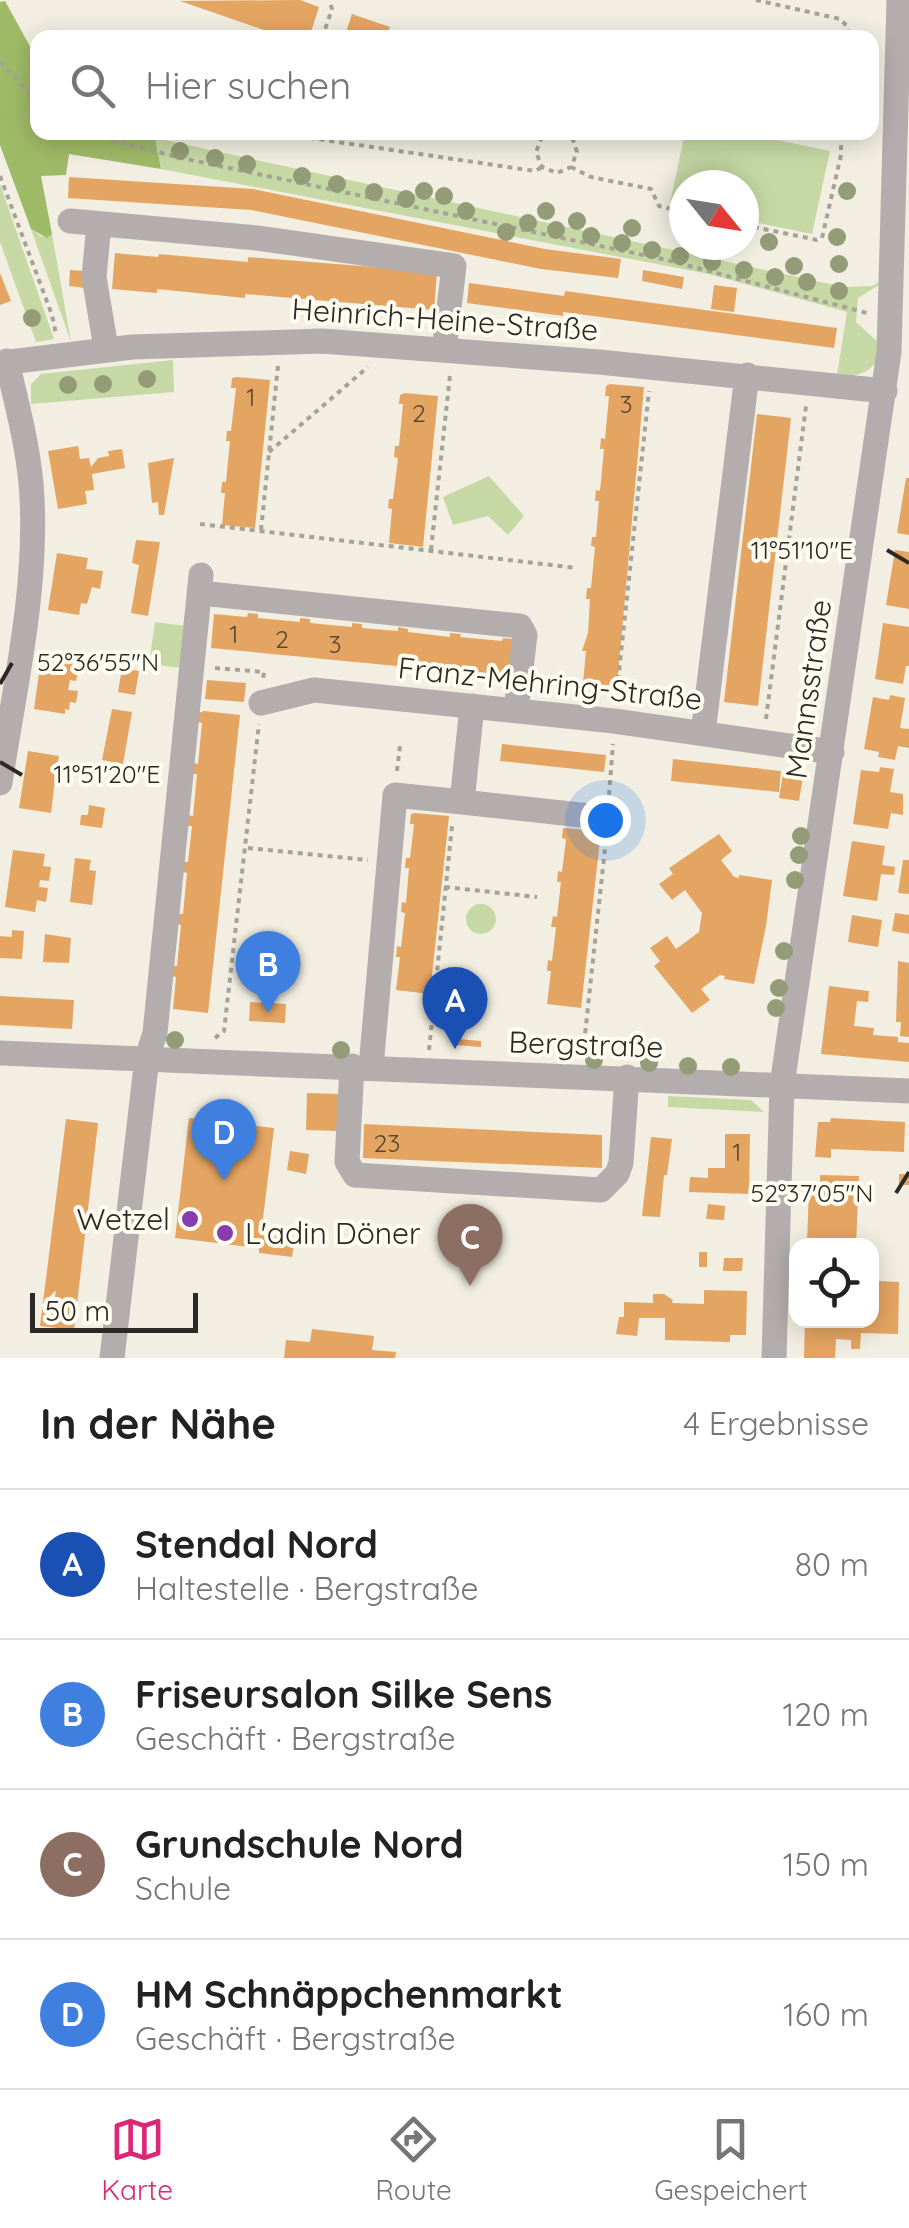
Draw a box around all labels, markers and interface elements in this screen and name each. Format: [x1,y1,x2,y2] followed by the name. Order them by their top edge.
[30,30,879,140] search box
[65,58,120,113] icon: search
[145,61,351,109] text: Hier suchen
[669,170,759,260] north arrow
[291,289,599,349] street label: Heinrich-Heine-Straße
[246,381,256,412] house number: 1
[619,388,633,419] house number: 3
[412,397,426,428] house number: 2
[751,534,853,565] text: 11°51'10"E
[777,597,839,781] street label: Mannsstraße
[229,618,239,649] house number: 1
[275,623,289,654] house number: 2
[328,628,342,659] house number: 3
[37,646,159,677] text: 52°36'55"N
[396,648,704,718] street label: Franz-Mehring-Straße
[53,758,161,789] text: 11°51'20"E
[580,795,631,846] your location
[236,930,300,1013] pin: B
[422,966,488,1049] pin: A
[508,1022,664,1066] street label: Bergstraße
[192,1098,256,1181] pin: D
[374,1127,400,1158] house number: 23
[732,1136,742,1167] house number: 1
[751,1177,873,1208] text: 52°37'05"N
[76,1200,170,1238] place label: Wetzel
[438,1204,502,1286] pin: C
[179,1208,201,1230] marker: Wetzel
[245,1214,421,1252] place label: L'adin Döner
[214,1222,236,1244] marker: L'adin Döner
[789,1238,879,1328] map controls
[789,1238,879,1328] button: locate
[30,1288,198,1332] scale bar
[45,1293,110,1328] text: 50 m
[40,1397,276,1450] text: In der Nähe
[683,1403,869,1443] text: 4 Ergebnisse
[135,1520,378,1568] text: Stendal Nord
[62,1544,83,1584] text: A
[795,1544,869,1584] text: 80 m
[135,1568,478,1608] text: Haltestelle · Bergstraße
[135,1670,552,1718] text: Friseursalon Silke Sens
[62,1694,83,1734] text: B
[782,1694,869,1734] text: 120 m
[135,1718,456,1758] text: Geschäft · Bergstraße
[135,1820,464,1868] text: Grundschule Nord
[62,1844,83,1884] text: C
[783,1844,869,1884] text: 150 m
[135,1868,231,1908] text: Schule
[135,1970,563,2018] text: HM Schnäppchenmarkt
[61,1994,84,2034] text: D
[783,1994,869,2034] text: 160 m
[135,2018,456,2058] text: Geschäft · Bergstraße
[101,2112,173,2207] tab: Karte
[375,2112,452,2207] tab: Route
[654,2112,808,2207] tab: Gespeichert

